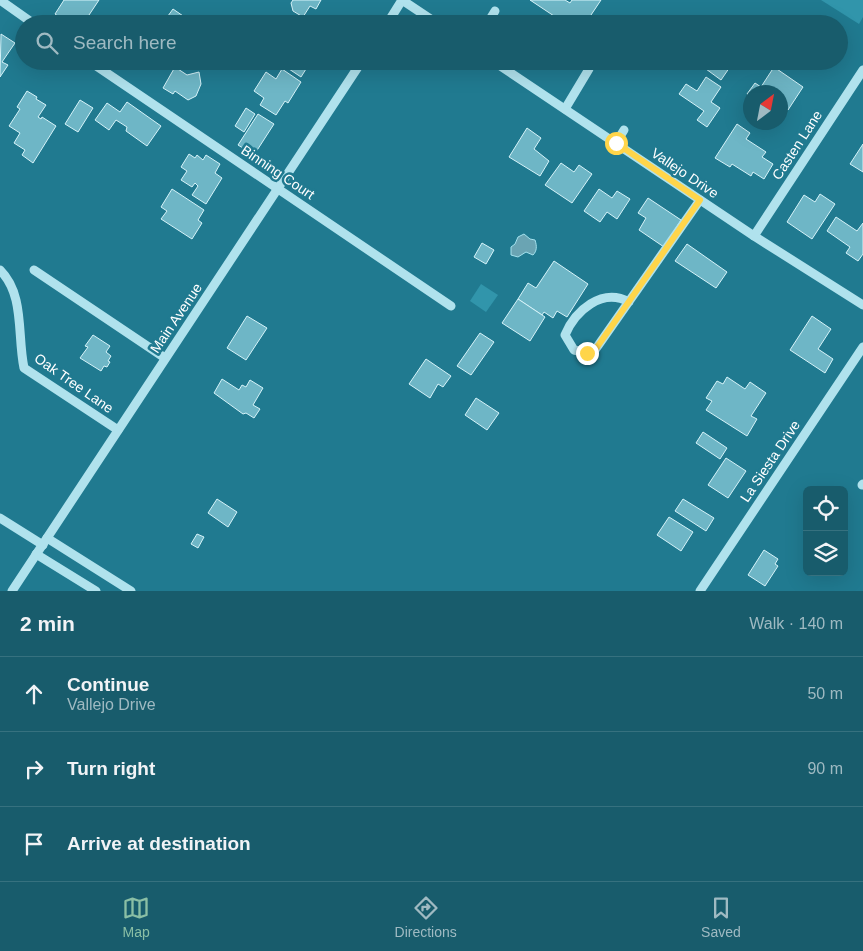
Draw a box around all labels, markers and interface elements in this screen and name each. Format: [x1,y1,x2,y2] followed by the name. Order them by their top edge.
[15,15,848,70] search box
[33,29,61,57] icon: search
[73,32,177,53] text: Search here
[743,85,788,130] north arrow
[769,107,825,183] street label: Casten Lane
[605,132,628,155] route start
[238,142,318,202] street label: Binning Court
[648,145,722,201] street label: Vallejo Drive
[147,280,205,356] street label: Main Avenue
[576,342,599,365] route end
[31,350,117,416] street label: Oak Tree Lane
[737,417,803,505] street label: La Siesta Drive
[803,486,848,576] map controls
[803,486,848,531] button: locate
[803,531,848,576] button: layers
[20,612,75,635] text: 2 min
[749,615,843,632] text: Walk · 140 m
[67,674,149,695] text: Continue
[20,680,48,708] icon: ahead
[807,685,843,702] text: 50 m
[67,696,156,713] text: Vallejo Drive
[20,755,48,783] icon: right
[67,758,155,779] text: Turn right
[807,760,843,777] text: 90 m
[20,830,48,858] icon: arrive
[67,833,251,854] text: Arrive at destination
[122,894,150,940] tab: Map
[395,894,457,940] tab: Directions
[701,894,741,940] tab: Saved

